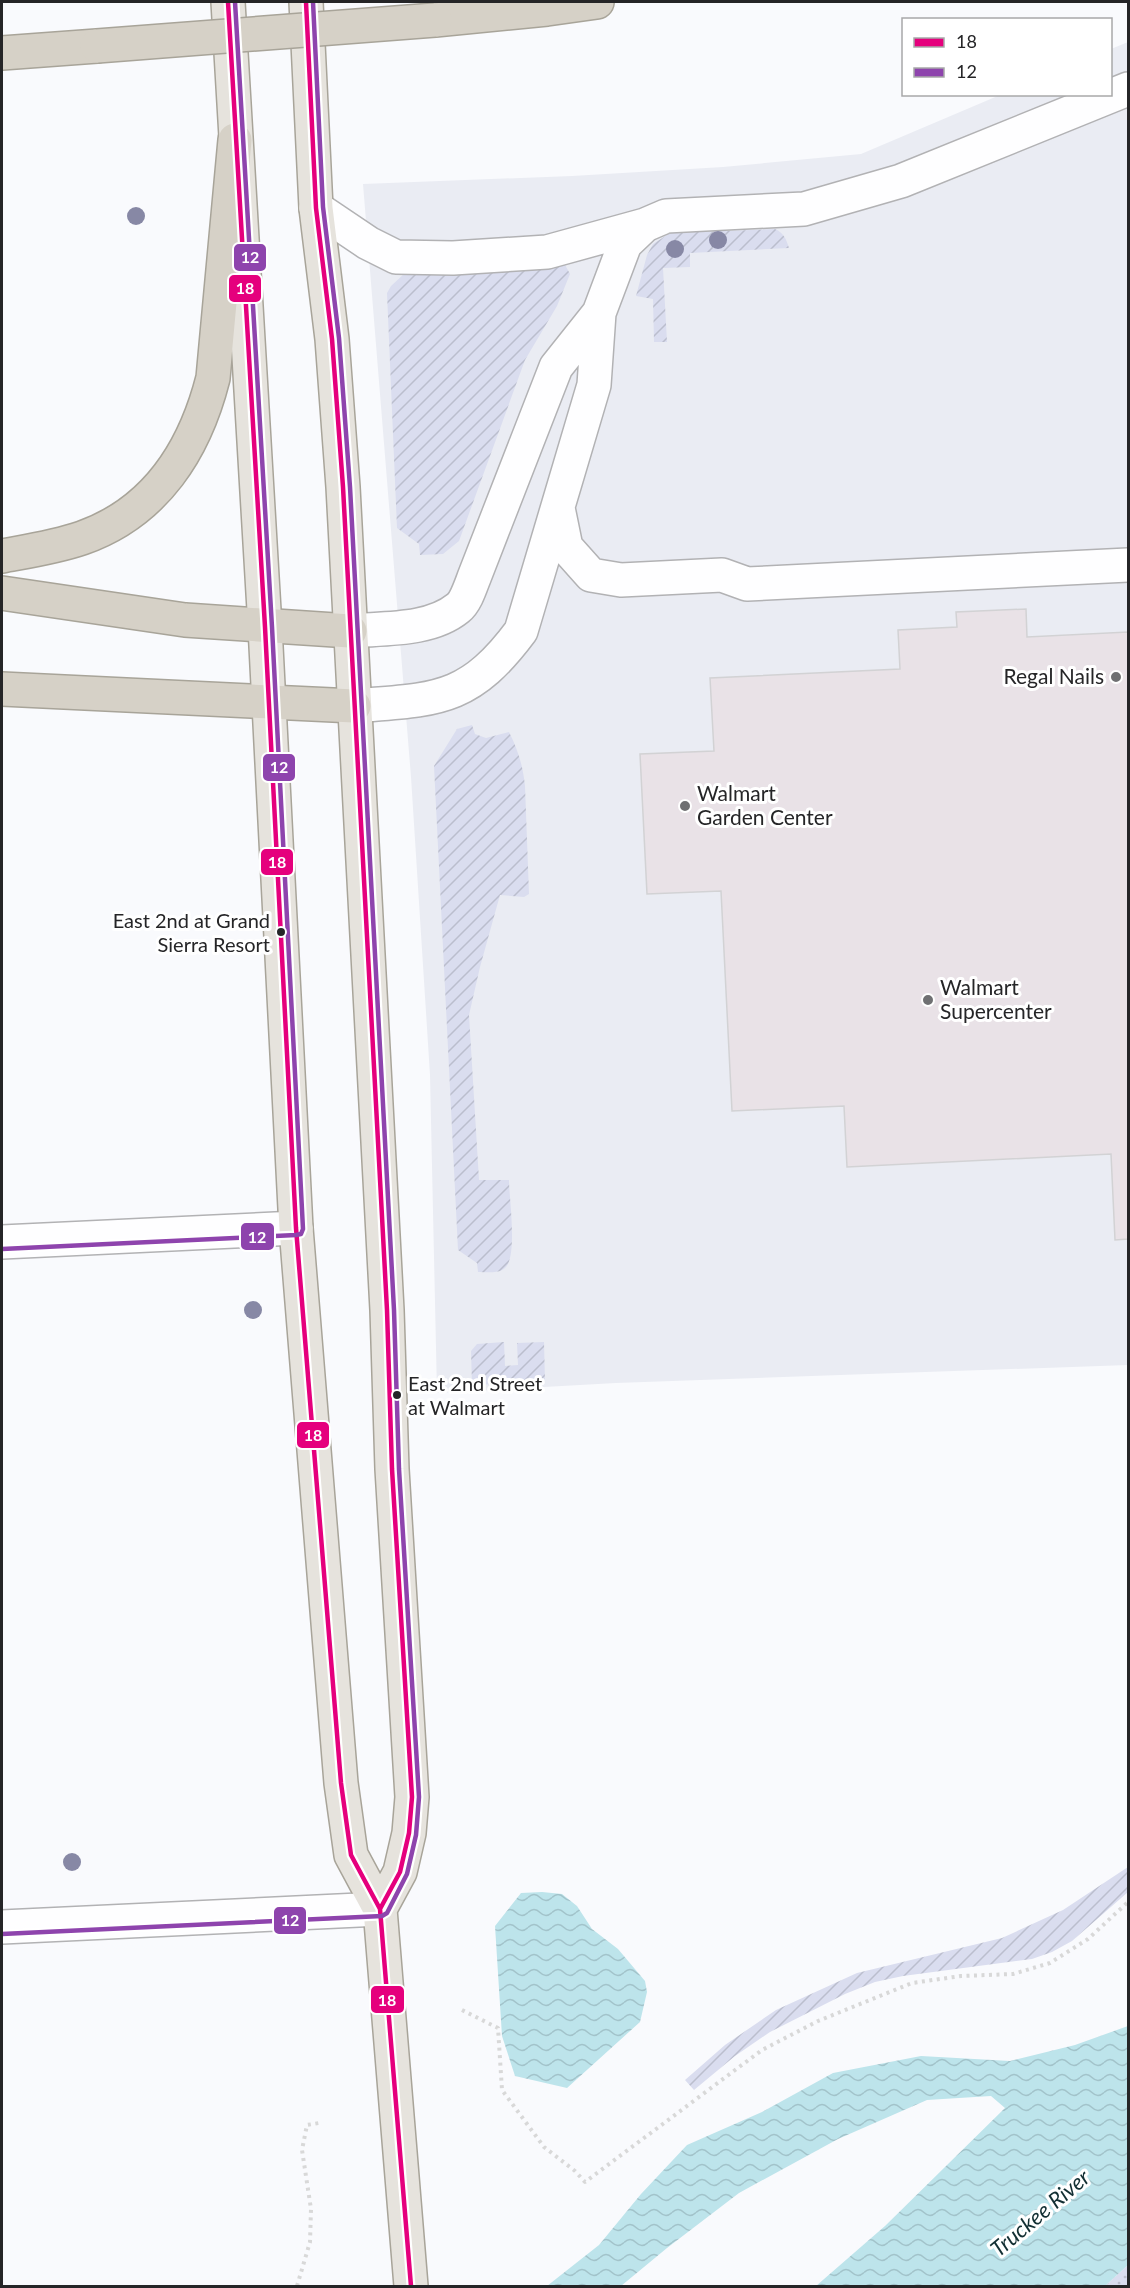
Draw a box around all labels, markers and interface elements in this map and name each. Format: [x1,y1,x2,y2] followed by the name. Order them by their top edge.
[902,18,1112,96] legend
[956,30,977,52] text: 18
[956,60,977,82] text: 12
[233,243,267,272] line badge: 12
[241,247,259,266] text: 12
[228,274,262,303] line badge: 18
[236,278,254,297] text: 18
[1004,663,1104,688] place label: Regal Nails
[1109,670,1123,684] marker: Regal Nails
[262,753,296,782] line badge: 12
[270,757,288,776] text: 12
[697,780,833,829] place label: Walmart Garden Center
[678,799,692,813] marker: Walmart Garden Center
[260,848,294,876] line badge: 18
[268,852,286,871] text: 18
[113,908,270,956] place label: East 2nd at Grand Sierra Resort
[275,926,287,938] marker: East 2nd at Grand Sierra Resort
[940,974,1052,1023] place label: Walmart Supercenter
[921,993,935,1007] marker: Walmart Supercenter
[240,1222,275,1251] line badge: 12
[248,1227,266,1246] text: 12
[408,1371,542,1419] place label: East 2nd Street at Walmart
[391,1389,403,1401] marker: East 2nd Street at Walmart
[296,1421,330,1449] line badge: 18
[304,1425,322,1444] text: 18
[273,1906,307,1935] line badge: 12
[281,1910,299,1929] text: 12
[370,1985,405,2014] line badge: 18
[378,1990,396,2009] text: 18
[985,2163,1095,2262] water label: Truckee River

